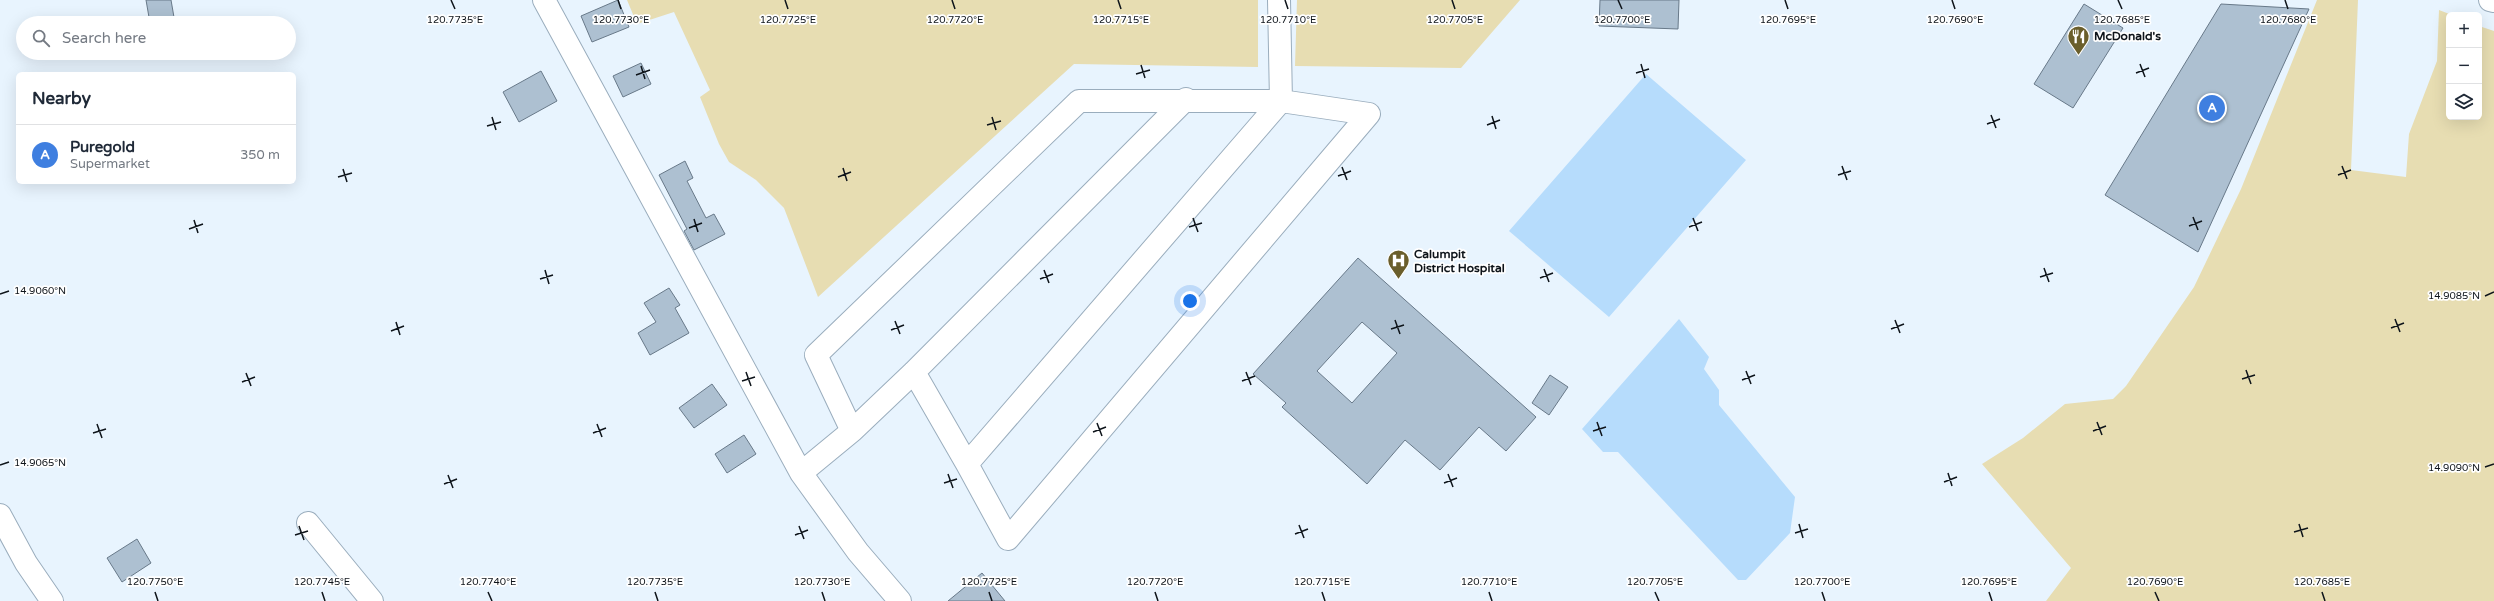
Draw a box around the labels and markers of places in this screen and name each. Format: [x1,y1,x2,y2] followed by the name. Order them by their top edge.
[2065,23,2091,56] restaurant icon: McDonald's
[2094,29,2161,43] place label: McDonald's
[2199,93,2225,123] pin: A
[1414,247,1505,276] place label: Calumpit District Hospital
[1386,248,1412,281] hospital icon: Calumpit District Hospital

